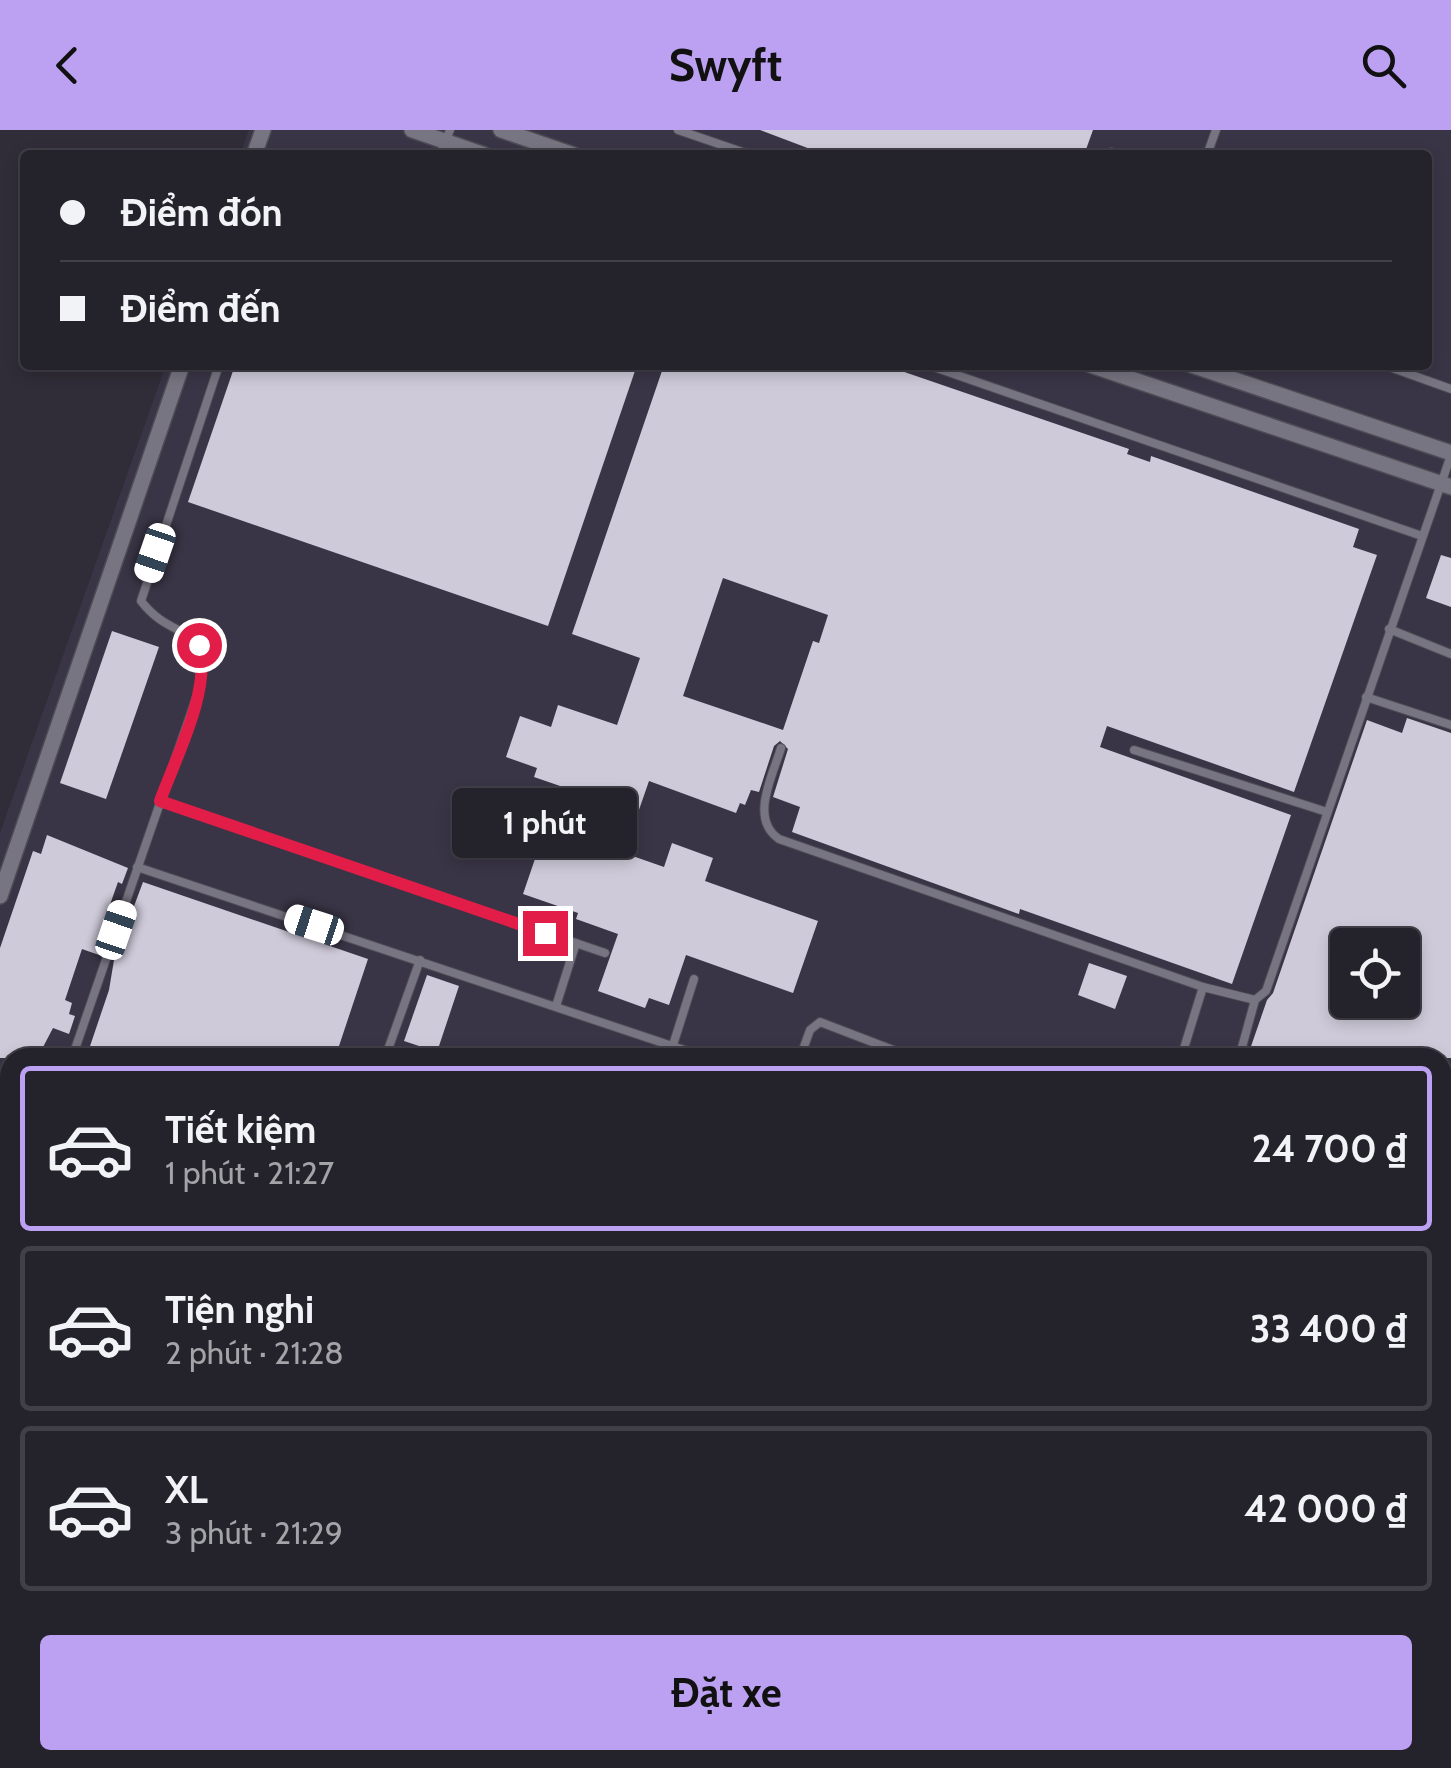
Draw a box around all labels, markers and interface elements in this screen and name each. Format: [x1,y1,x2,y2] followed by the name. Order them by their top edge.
[40,38,95,93] icon: back
[669,38,782,92] text: Swyft
[1356,38,1411,93] icon: search
[120,189,283,236] text: Điểm đón
[120,285,280,332] text: Điểm đến
[131,520,179,586] car
[177,623,222,668] route start
[452,788,638,858] callout: 1 phút
[503,803,586,842] text: 1 phút
[92,897,140,963] car
[281,901,347,949] car
[523,911,568,956] route end
[1330,928,1420,1018] map controls
[1330,928,1420,1018] button: locate
[45,1104,135,1194] icon: car
[165,1106,316,1153] text: Tiết kiệm
[1252,1125,1407,1172] text: 24 700 ₫
[165,1153,334,1192] text: 1 phút · 21:27
[45,1284,135,1374] icon: car
[165,1286,314,1333] text: Tiện nghi
[1250,1305,1407,1352] text: 33 400 ₫
[165,1333,344,1372] text: 2 phút · 21:28
[45,1464,135,1554] icon: car
[165,1466,208,1513] text: XL
[1244,1485,1407,1532] text: 42 000 ₫
[165,1513,343,1552] text: 3 phút · 21:29
[40,1635,1412,1750] button: Đặt xe

